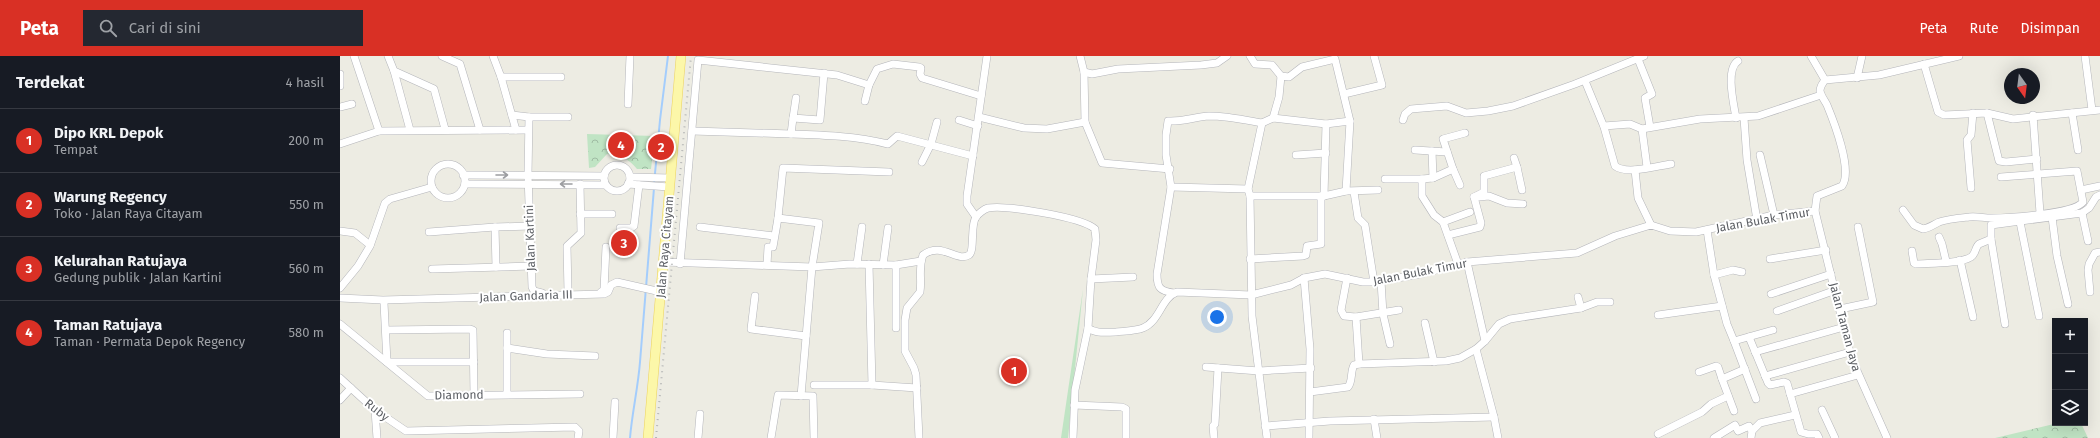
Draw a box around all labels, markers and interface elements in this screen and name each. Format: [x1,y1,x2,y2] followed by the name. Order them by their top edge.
[83,10,363,46] search box
[20,17,59,40] text: Peta
[97,17,119,39] icon: search
[129,19,201,37] text: Cari di sini
[1920,20,1947,37] text: Peta
[1969,20,1999,37] text: Rute
[2021,20,2080,37] text: Disimpan
[2004,68,2040,104] north arrow
[16,72,85,93] text: Terdekat
[286,75,324,90] text: 4 hasil
[54,124,163,142] text: Dipo KRL Depok
[608,130,634,160] pin: 4
[648,132,674,162] pin: 2
[26,133,32,148] text: 1
[288,133,324,148] text: 200 m
[54,142,98,157] text: Tempat
[495,171,508,179] one-way arrow
[560,180,573,188] one-way arrow
[54,188,167,206] text: Warung Regency
[654,195,676,299] street label: Jalan Raya Citayam
[26,197,32,212] text: 2
[289,197,324,212] text: 550 m
[522,205,538,271] street label: Jalan Kartini
[1715,205,1812,235] street label: Jalan Bulak Timur
[54,206,203,221] text: Toko · Jalan Raya Citayam
[611,228,637,258] pin: 3
[54,252,187,270] text: Kelurahan Ratujaya
[1372,256,1468,288] street label: Jalan Bulak Timur
[26,261,32,276] text: 3
[289,261,324,276] text: 560 m
[54,270,222,285] text: Gedung publik · Jalan Kartini
[1826,281,1864,373] street label: Jalan Taman Jaya
[479,287,573,305] street label: Jalan Gandaria III
[1207,307,1227,327] your location
[54,316,162,334] text: Taman Ratujaya
[2052,318,2088,426] map controls
[2052,318,2088,354] button: +
[25,325,33,340] text: 4
[288,325,324,340] text: 580 m
[54,334,245,349] text: Taman · Permata Depok Regency
[2052,354,2088,390] button: −
[1001,356,1027,386] pin: 1
[434,388,484,402] street label: Diamond
[2052,390,2088,426] button: layers
[362,396,392,424] street label: Ruby

